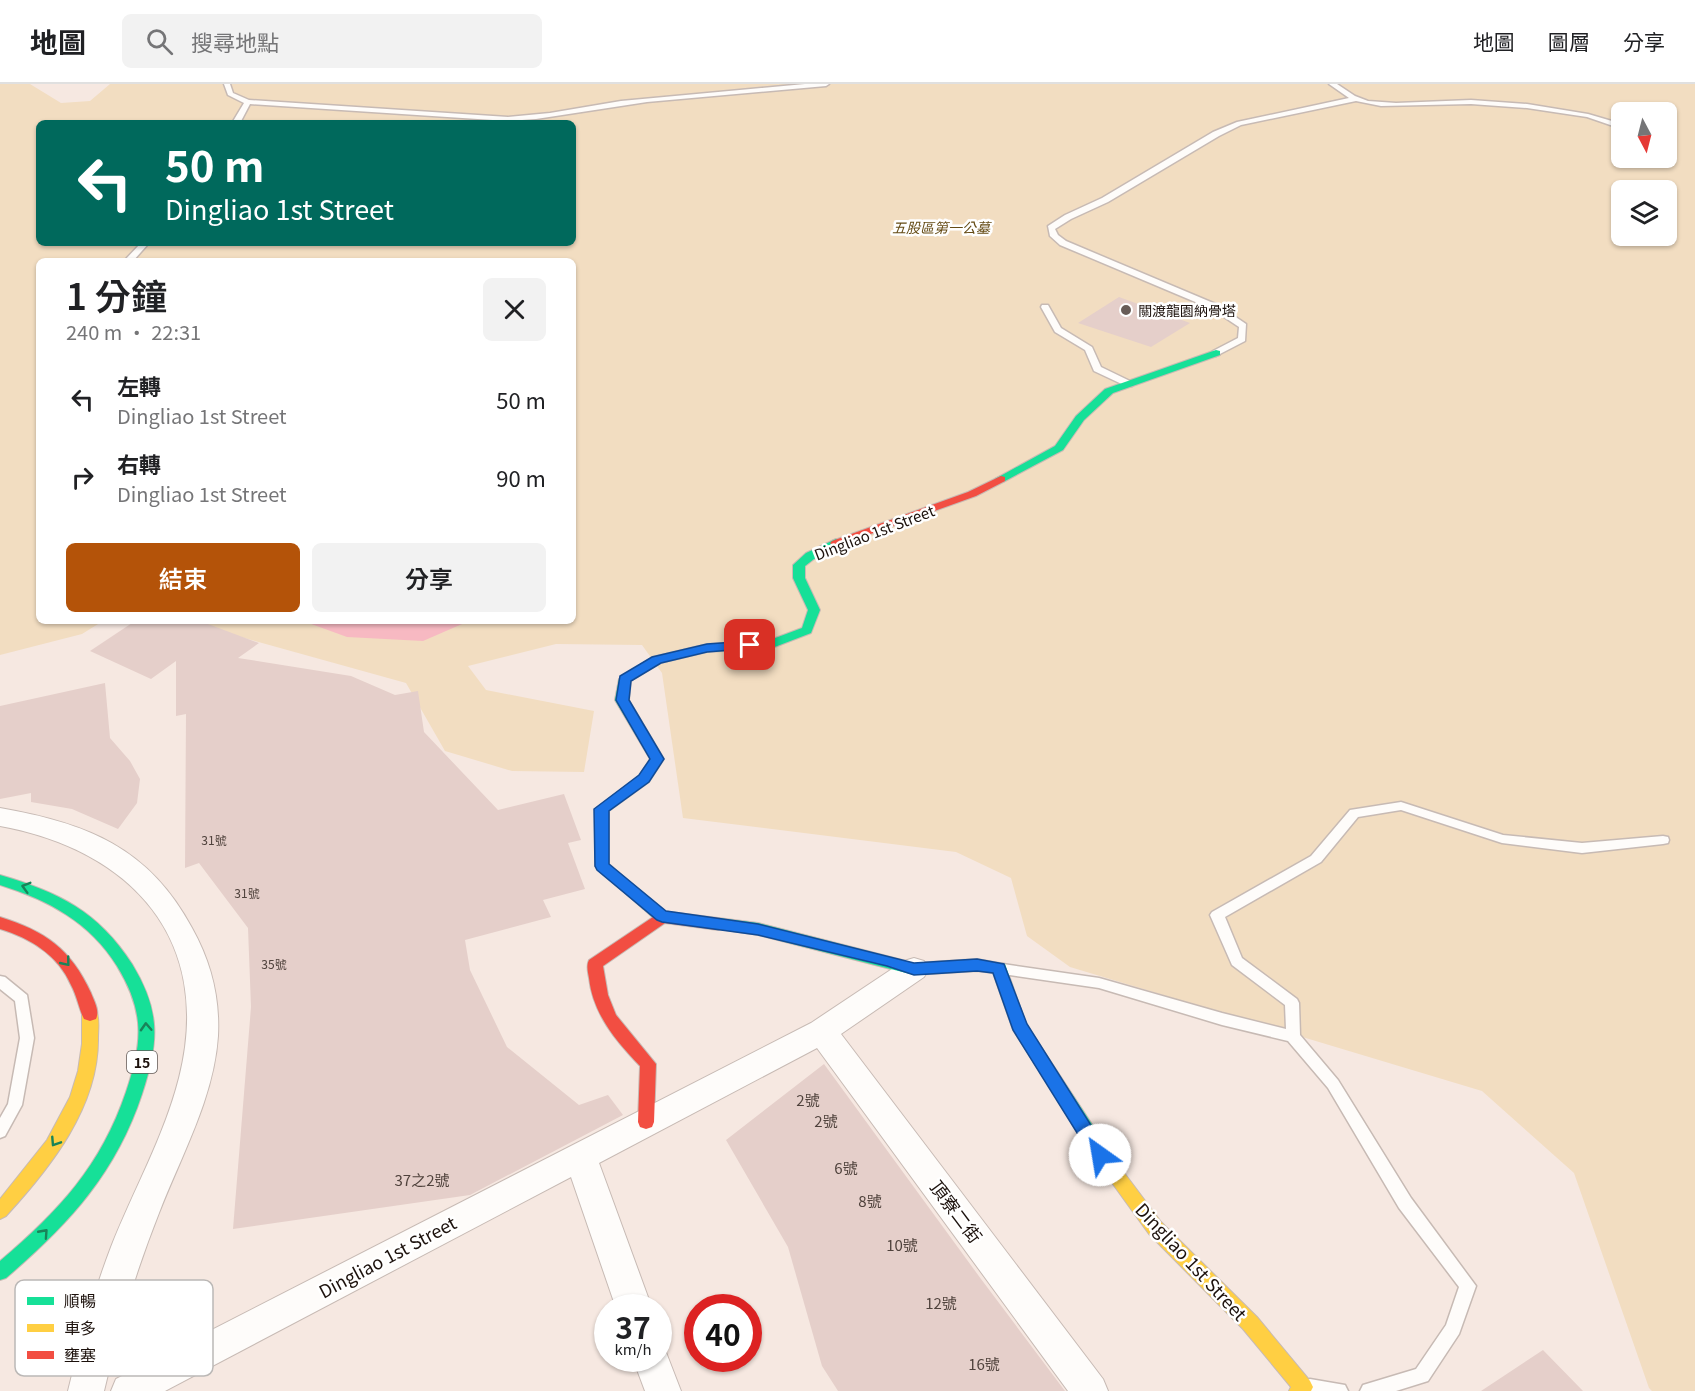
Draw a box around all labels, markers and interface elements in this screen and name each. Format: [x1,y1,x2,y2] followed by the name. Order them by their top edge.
[122,14,542,68] search box
[30,21,86,61] text: 地圖
[143,25,176,58] icon: search
[191,25,279,57] text: 搜尋地點
[1473,26,1515,56] text: 地圖
[1548,26,1590,56] text: 圖層
[1623,26,1665,56] text: 分享
[1611,102,1677,168] north arrow
[1611,102,1677,246] map controls
[165,133,265,194] text: 50 m
[66,144,144,222] icon: left
[1611,180,1677,246] button: layers
[165,189,394,228] text: Dingliao 1st Street
[892,217,992,237] park label: 五股區第一公墓
[66,268,167,320] text: 1 分鐘
[483,278,546,341] button: close
[1138,300,1236,320] place label: 關渡龍園納骨塔
[1119,303,1133,317] marker: 關渡龍園納骨塔
[66,317,201,346] text: 240 m · 22:31
[117,369,161,401] text: 左轉
[66,383,99,416] icon: left
[496,383,546,415] text: 50 m
[117,401,287,430] text: Dingliao 1st Street
[117,447,161,479] text: 右轉
[66,461,99,494] icon: right
[496,461,546,493] text: 90 m
[117,479,287,508] text: Dingliao 1st Street
[811,499,937,565] street label: Dingliao 1st Street
[66,543,300,612] button: 結束
[312,543,546,612] button: 分享
[724,619,775,670] pin
[733,628,766,661] icon: arrive
[201,831,227,848] house number: 31號
[22,882,32,895] one-way arrow
[234,884,260,901] house number: 31號
[59,955,70,966] one-way arrow
[261,955,287,972] house number: 35號
[139,1022,152,1031] one-way arrow
[127,1051,157,1073] road number: 15
[796,1089,820,1110] house number: 2號
[814,1110,838,1131] house number: 2號
[1068,1123,1132,1187] position arrow
[51,1136,62,1147] one-way arrow
[834,1157,858,1178] house number: 6號
[395,1169,449,1190] house number: 37之2號
[925,1174,989,1248] street label: 頂寮二街
[858,1190,882,1211] house number: 8號
[1130,1196,1254,1326] street label: Dingliao 1st Street
[314,1209,461,1303] street label: Dingliao 1st Street
[37,1229,48,1240] one-way arrow
[886,1234,918,1255] house number: 10號
[15,1280,213,1376] legend
[64,1288,96,1312] text: 順暢
[925,1292,957,1313] house number: 12號
[684,1294,762,1372] speed limit sign: 40
[615,1304,651,1348] text: 37
[64,1315,96,1339] text: 車多
[614,1338,652,1359] text: km/h
[64,1342,96,1366] text: 壅塞
[968,1353,1000,1374] house number: 16號

